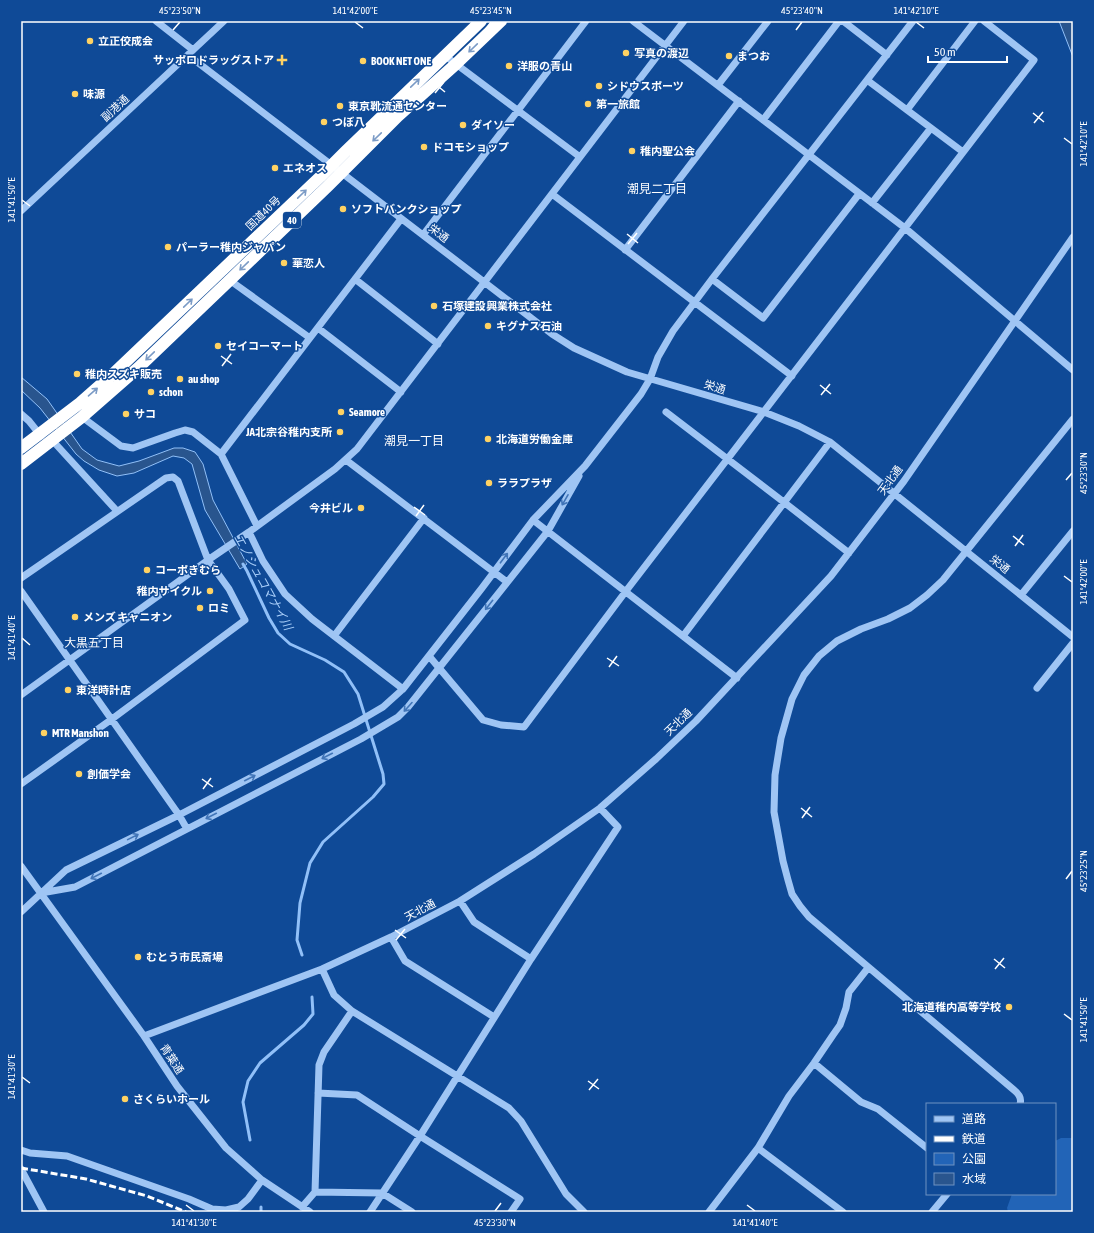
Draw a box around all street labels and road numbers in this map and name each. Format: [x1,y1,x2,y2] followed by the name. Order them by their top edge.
[99,92,131,124] street label: 副港通
[243,194,283,232] street label: 国道40号
[283,212,301,228] road number: 40
[427,222,451,244] street label: 栄通
[703,378,727,396] street label: 栄通
[875,463,905,497] street label: 天北通
[988,552,1012,576] street label: 栄通
[662,706,694,738] street label: 天北通
[403,897,437,923] street label: 天北通
[158,1042,186,1076] street label: 青葉通

